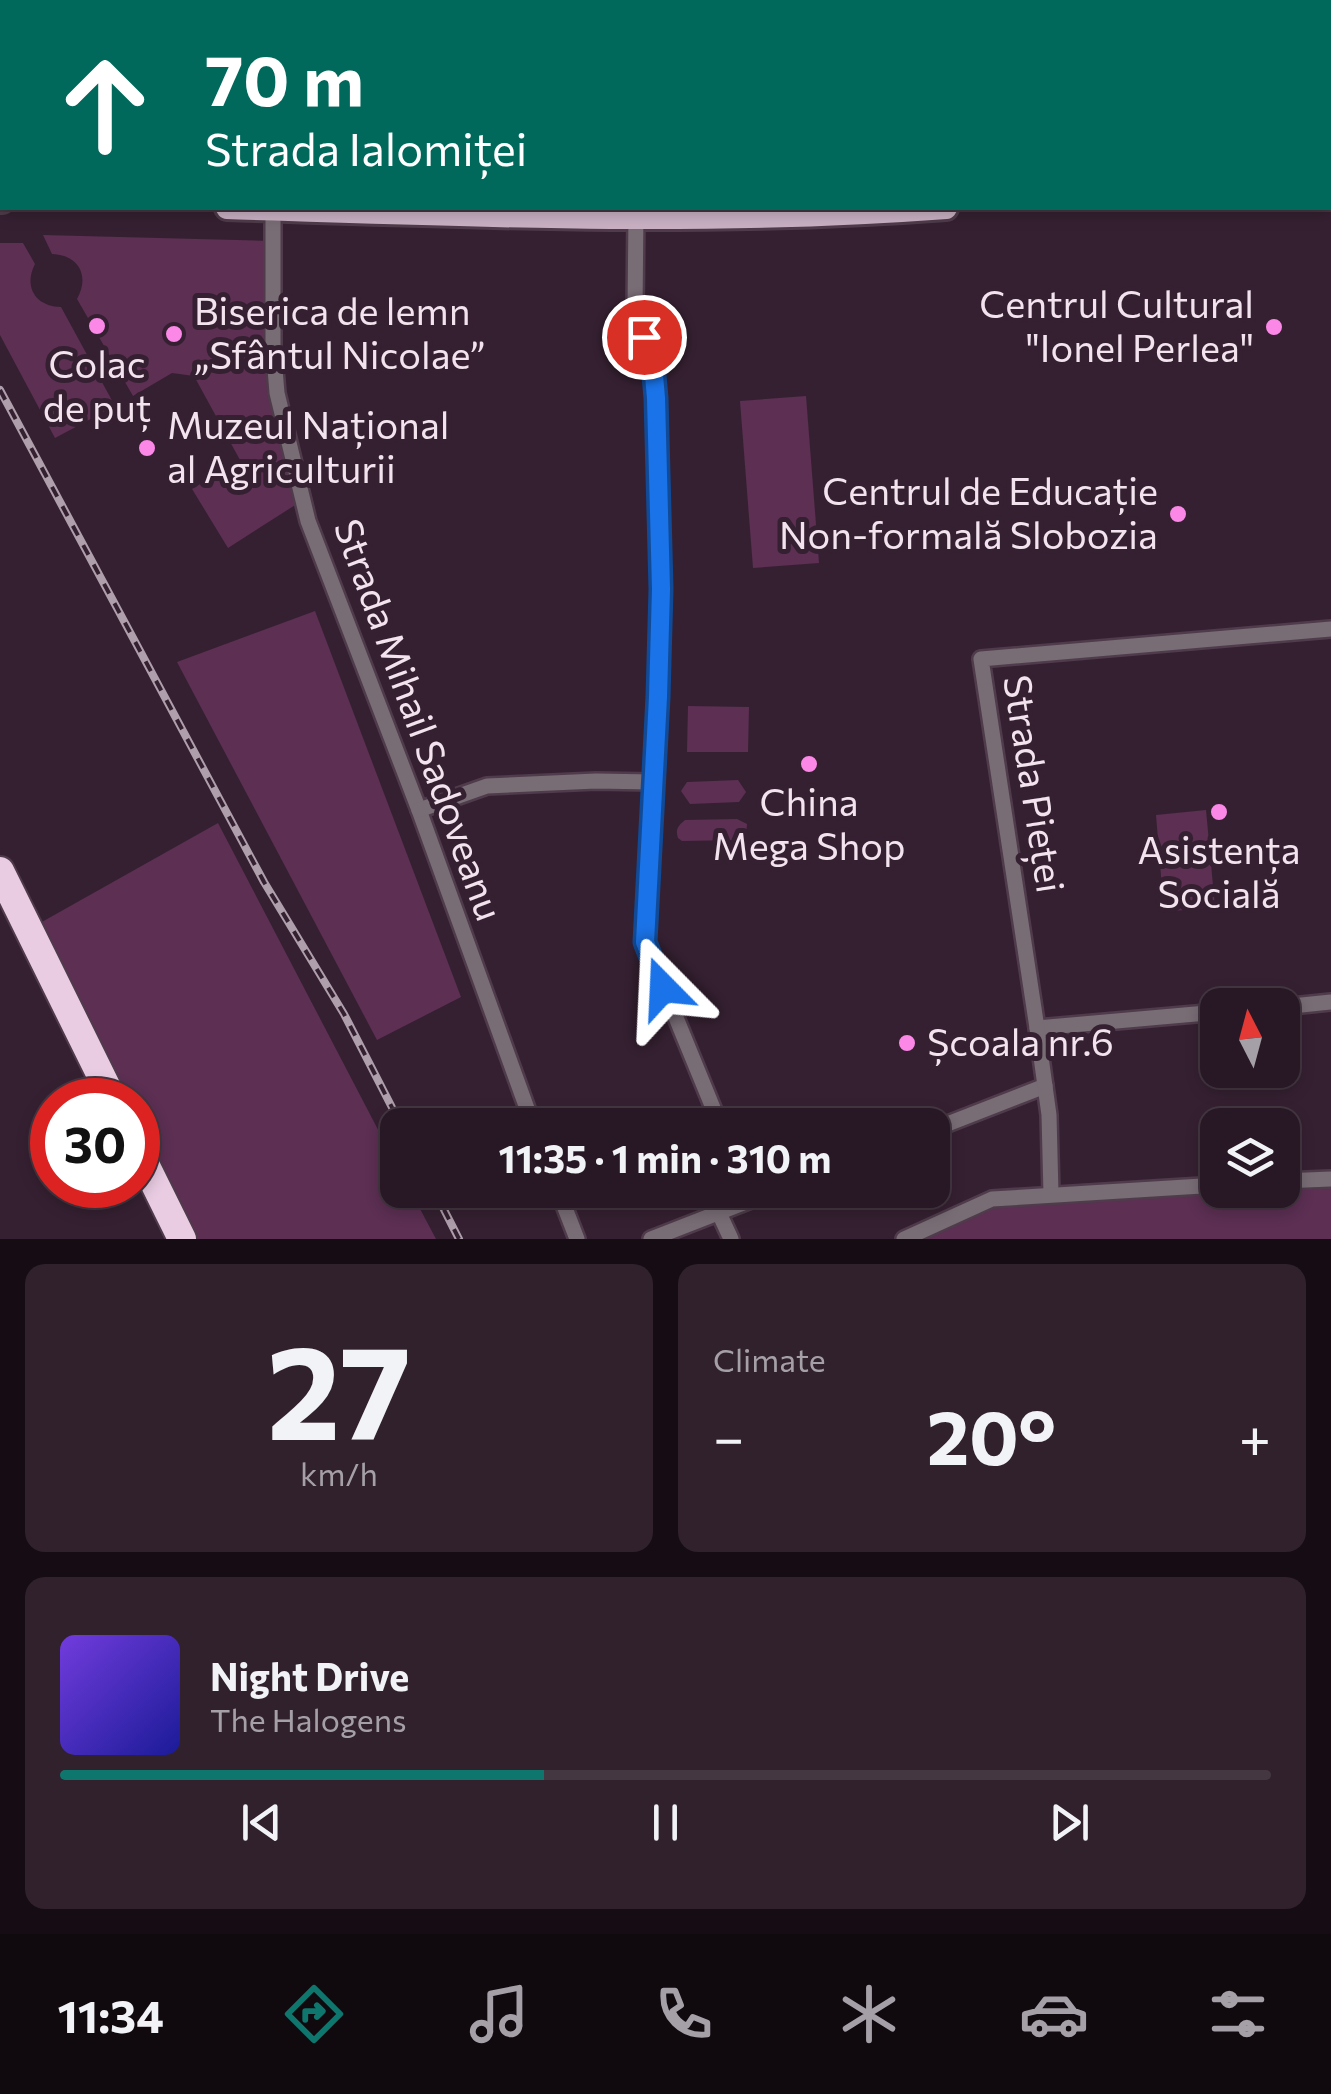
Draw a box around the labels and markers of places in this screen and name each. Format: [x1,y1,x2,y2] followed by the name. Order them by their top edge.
[979,279,1254,370] place label: Centrul Cultural "Ionel Perlea"
[194,286,486,377] place label: Biserica de lemn „Sfântul Nicolae”
[602,295,687,380] pin
[86,315,108,337] marker: Colac de puț
[1263,316,1285,338] marker: Centrul Cultural "Ionel Perlea"
[163,323,185,345] marker: Biserica de lemn „Sfântul Nicolae”
[43,339,151,432] place label: Colac de puț
[167,400,449,491] place label: Muzeul Național al Agriculturii
[136,437,158,459] marker: Muzeul Național al Agriculturii
[779,466,1158,557] place label: Centrul de Educație Non-formală Slobozia
[1167,503,1189,525] marker: Centrul de Educație Non-formală Slobozia
[798,753,820,775] marker: China Mega Shop
[712,777,906,868] place label: China Mega Shop
[1208,801,1230,823] marker: Asistența Socială
[1137,825,1301,916] place label: Asistența Socială
[927,1017,1114,1066] place label: Școala nr.6
[896,1032,918,1054] marker: Școala nr.6

